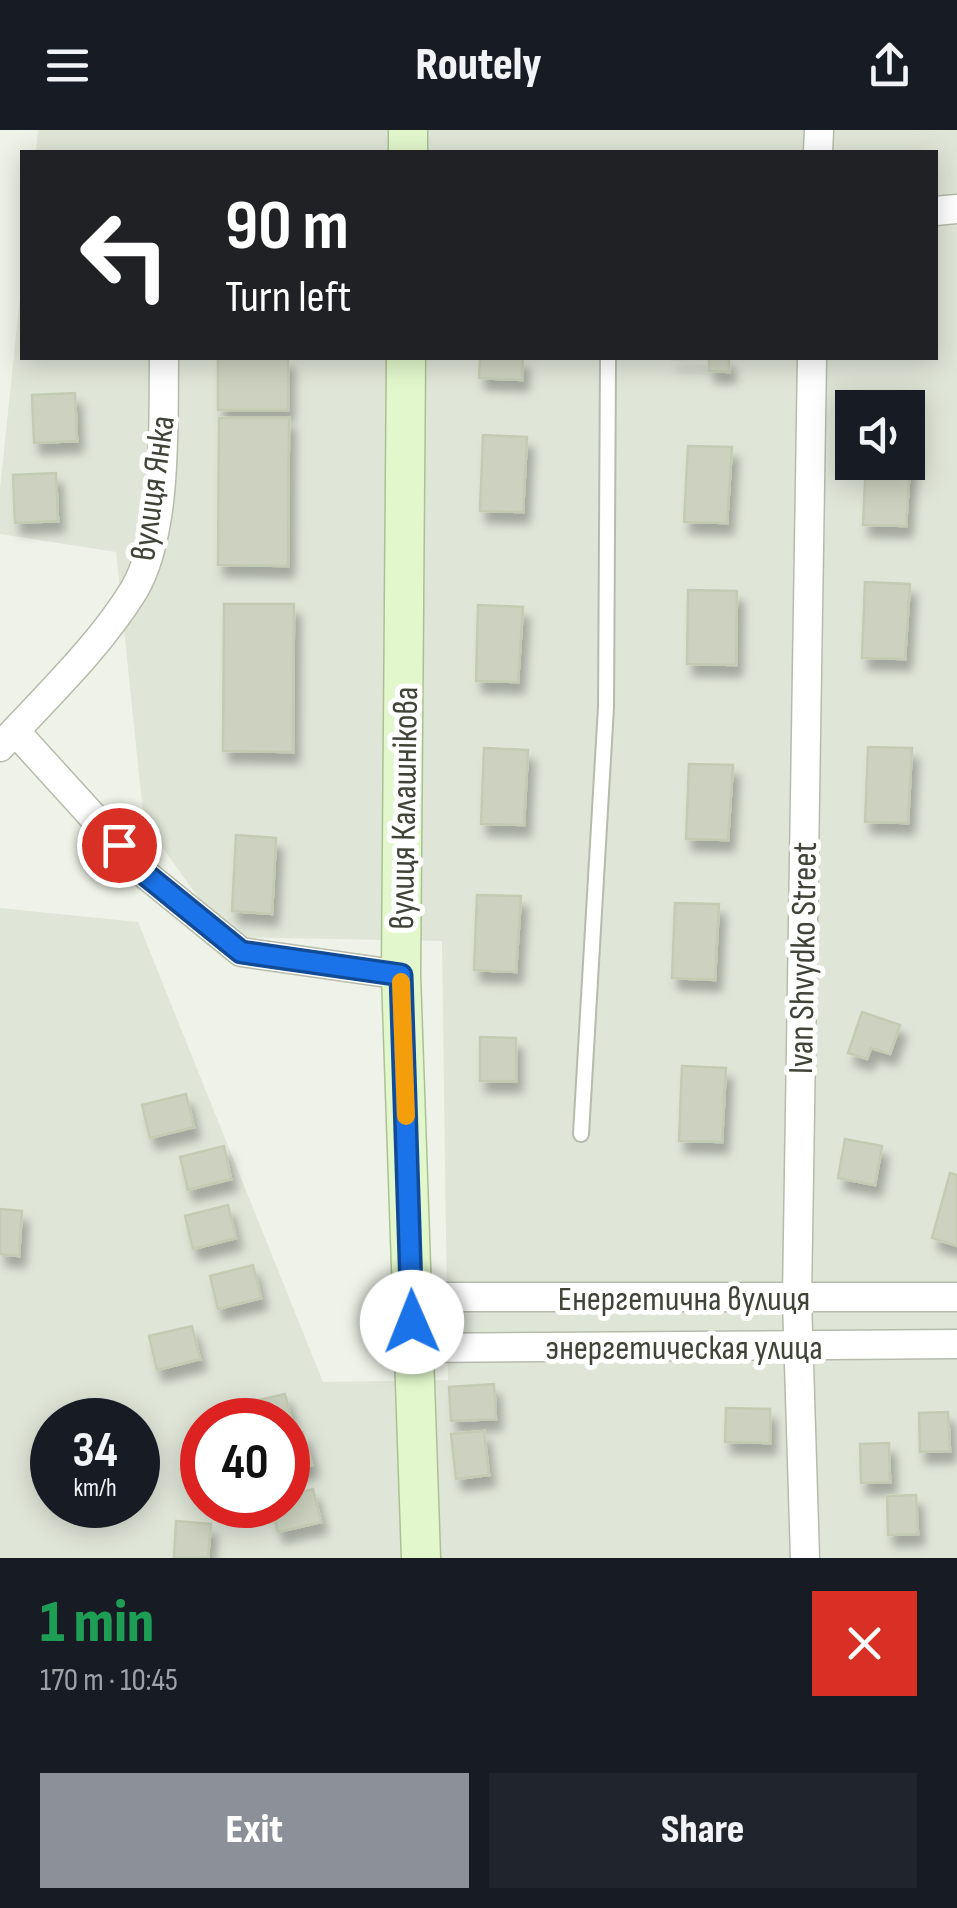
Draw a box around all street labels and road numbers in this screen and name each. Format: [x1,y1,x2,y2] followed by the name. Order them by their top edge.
[122,413,185,563] street label: вулиця Янка
[381,686,428,930] street label: вулиця Калашнікова
[780,842,827,1074] street label: Ivan Shvydko Street
[558,1278,810,1321] street label: Енергетична вулиця
[545,1327,823,1370] street label: энергетическая улица

